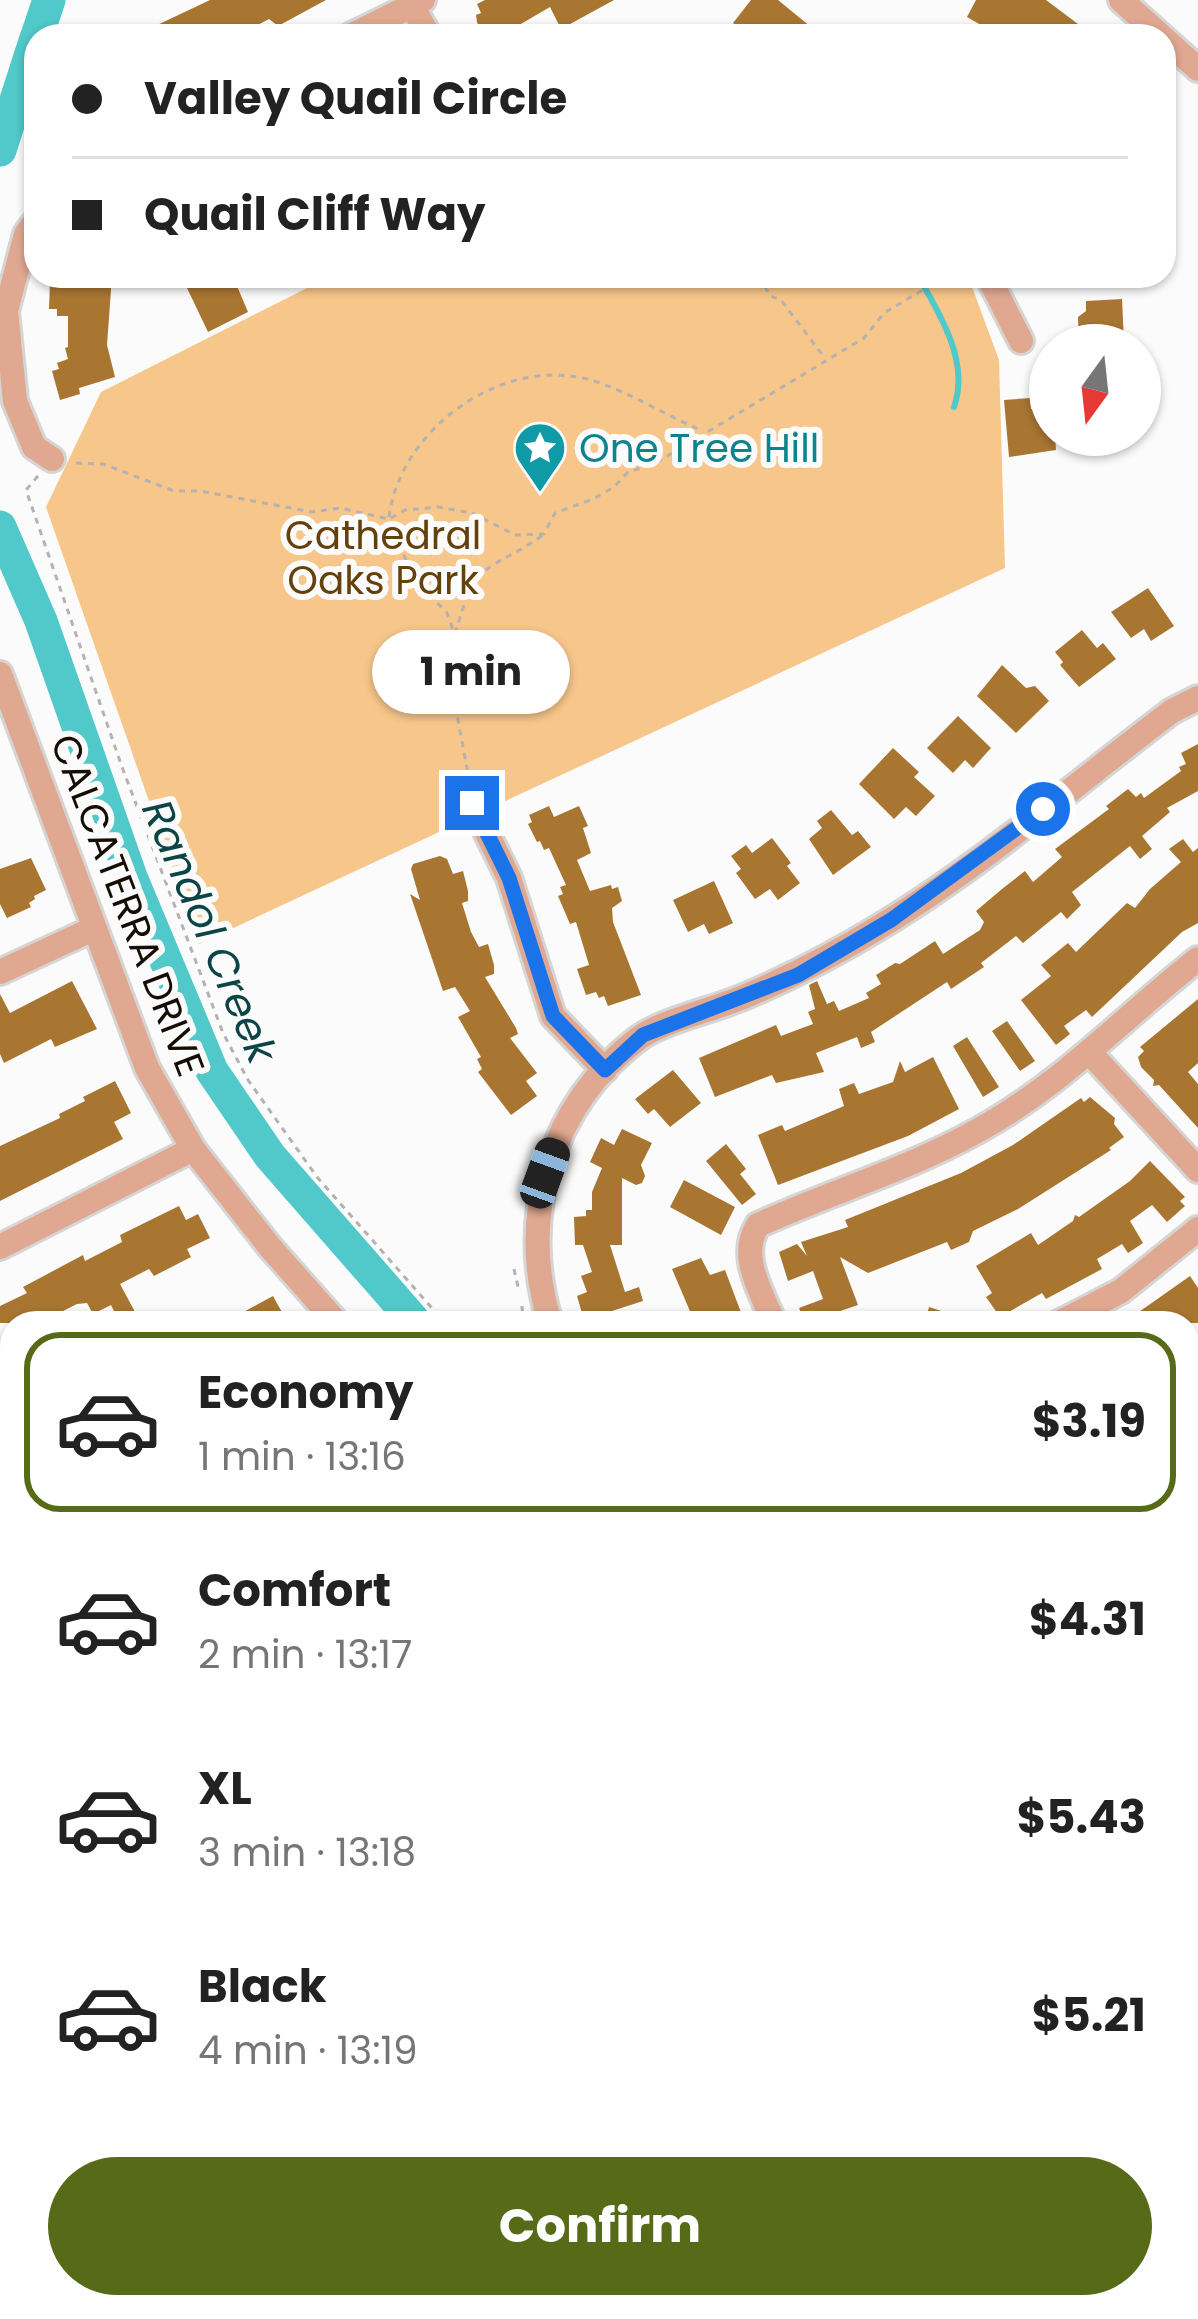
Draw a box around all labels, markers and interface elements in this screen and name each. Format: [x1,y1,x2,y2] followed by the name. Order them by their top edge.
[144,67,567,130] text: Valley Quail Circle
[144,183,486,246] text: Quail Cliff Way
[1029,324,1161,456] north arrow
[1029,324,1161,456] map controls
[512,420,568,494] place icon: One Tree Hill
[579,421,819,476] place label: One Tree Hill
[285,508,481,608] park label: Cathedral Oaks Park
[373,629,571,713] callout: 1 min
[420,644,522,699] text: 1 min
[37,726,218,1084] street label: CALCATERRA DRIVE
[445,776,499,830] route end
[1016,782,1070,836] route start
[128,790,292,1074] water label: Randol Creek
[516,1133,574,1213] car
[198,1361,413,1424] text: Economy
[54,1368,162,1476] icon: car
[1032,1390,1146,1453] text: $3.19
[198,1429,406,1484] text: 1 min · 13:16
[198,1559,391,1622] text: Comfort
[54,1566,162,1674] icon: car
[1029,1588,1146,1651] text: $4.31
[198,1627,412,1682] text: 2 min · 13:17
[198,1757,252,1820] text: XL
[54,1764,162,1872] icon: car
[1017,1786,1146,1849] text: $5.43
[198,1825,416,1880] text: 3 min · 13:18
[198,1955,327,2018] text: Black
[54,1962,162,2070] icon: car
[1032,1984,1146,2047] text: $5.21
[198,2023,418,2078] text: 4 min · 13:19
[48,2157,1152,2295] button: Confirm

